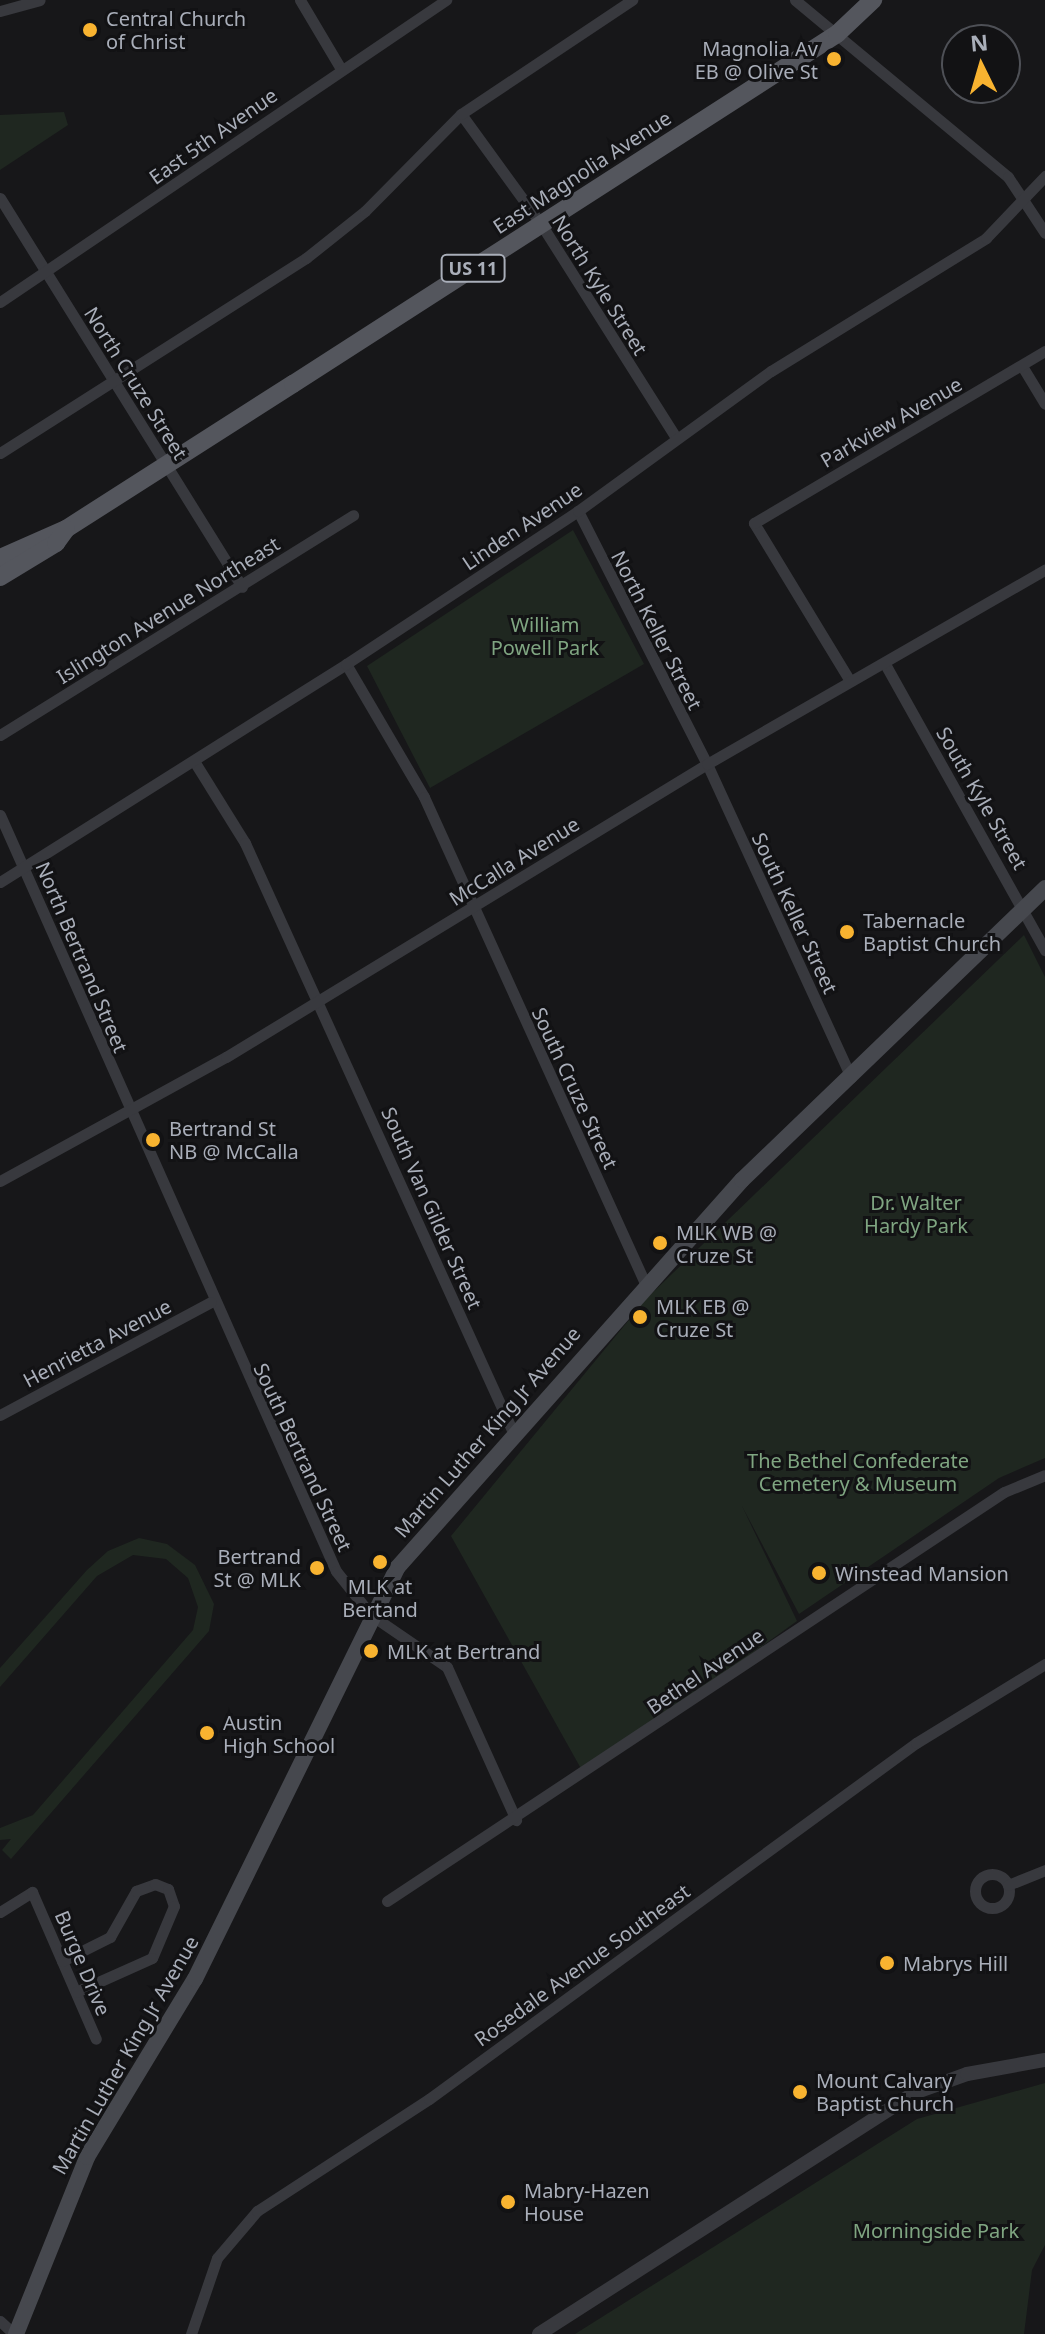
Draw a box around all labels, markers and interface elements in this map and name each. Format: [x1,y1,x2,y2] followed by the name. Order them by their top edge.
[106,6,246,53] place label: Central Church of Christ
[81,21,99,39] marker: Central Church of Christ
[941,24,1021,104] north arrow
[969,26,989,58] text: N
[695,36,818,83] place label: Magnolia Av EB @ Olive St
[825,50,843,68] marker: Magnolia Av EB @ Olive St
[144,83,282,189] street label: East 5th Avenue
[488,105,676,239] street label: East Magnolia Avenue
[547,211,653,359] street label: North Kyle Street
[439,254,507,282] road number: US 11
[79,302,193,464] street label: North Cruze Street
[816,372,966,472] street label: Parkview Avenue
[458,477,586,575] street label: Linden Avenue
[52,531,284,689] street label: Islington Avenue Northeast
[607,547,707,713] street label: North Keller Street
[491,613,599,660] park label: William Powell Park
[932,723,1032,873] street label: South Kyle Street
[445,811,583,911] street label: McCalla Avenue
[747,829,843,997] street label: South Keller Street
[31,858,133,1056] street label: North Bertrand Street
[863,908,1001,955] place label: Tabernacle Baptist Church
[838,923,856,941] marker: Tabernacle Baptist Church
[527,1004,623,1172] street label: South Cruze Street
[377,1103,487,1313] street label: South Van Gilder Street
[169,1116,299,1163] place label: Bertrand St NB @ McCalla
[144,1131,162,1149] marker: Bertrand St NB @ McCalla
[864,1190,968,1237] park label: Dr. Walter Hardy Park
[676,1220,777,1267] place label: MLK WB @ Cruze St
[651,1234,669,1252] marker: MLK WB @ Cruze St
[19,1294,175,1392] street label: Henrietta Avenue
[656,1294,749,1341] place label: MLK EB @ Cruze St
[631,1308,649,1326] marker: MLK EB @ Cruze St
[389,1322,585,1542] street label: Martin Luther King Jr Avenue
[249,1359,357,1555] street label: South Bertrand Street
[747,1448,969,1495] park label: The Bethel Confederate Cemetery & Museum
[213,1544,301,1591] place label: Bertrand St @ MLK
[371,1553,389,1571] marker: MLK at Bertand
[308,1559,326,1577] marker: Bertrand St @ MLK
[835,1561,1009,1585] place label: Winstead Mansion
[810,1564,828,1582] marker: Winstead Mansion
[342,1574,418,1621] place label: MLK at Bertand
[642,1623,768,1719] street label: Bethel Avenue
[387,1639,540,1663] place label: MLK at Bertrand
[362,1642,380,1660] marker: MLK at Bertrand
[223,1710,335,1757] place label: Austin High School
[198,1724,216,1742] marker: Austin High School
[470,1879,694,2051] street label: Rosedale Avenue Southeast
[50,1907,116,2019] street label: Burge Drive
[47,1932,203,2178] street label: Martin Luther King Jr Avenue
[903,1951,1008,1975] place label: Mabrys Hill
[878,1954,896,1972] marker: Mabrys Hill
[816,2068,954,2115] place label: Mount Calvary Baptist Church
[791,2083,809,2101] marker: Mount Calvary Baptist Church
[524,2178,650,2225] place label: Mabry-Hazen House
[499,2193,517,2211] marker: Mabry-Hazen House
[853,2218,1019,2242] park label: Morningside Park

